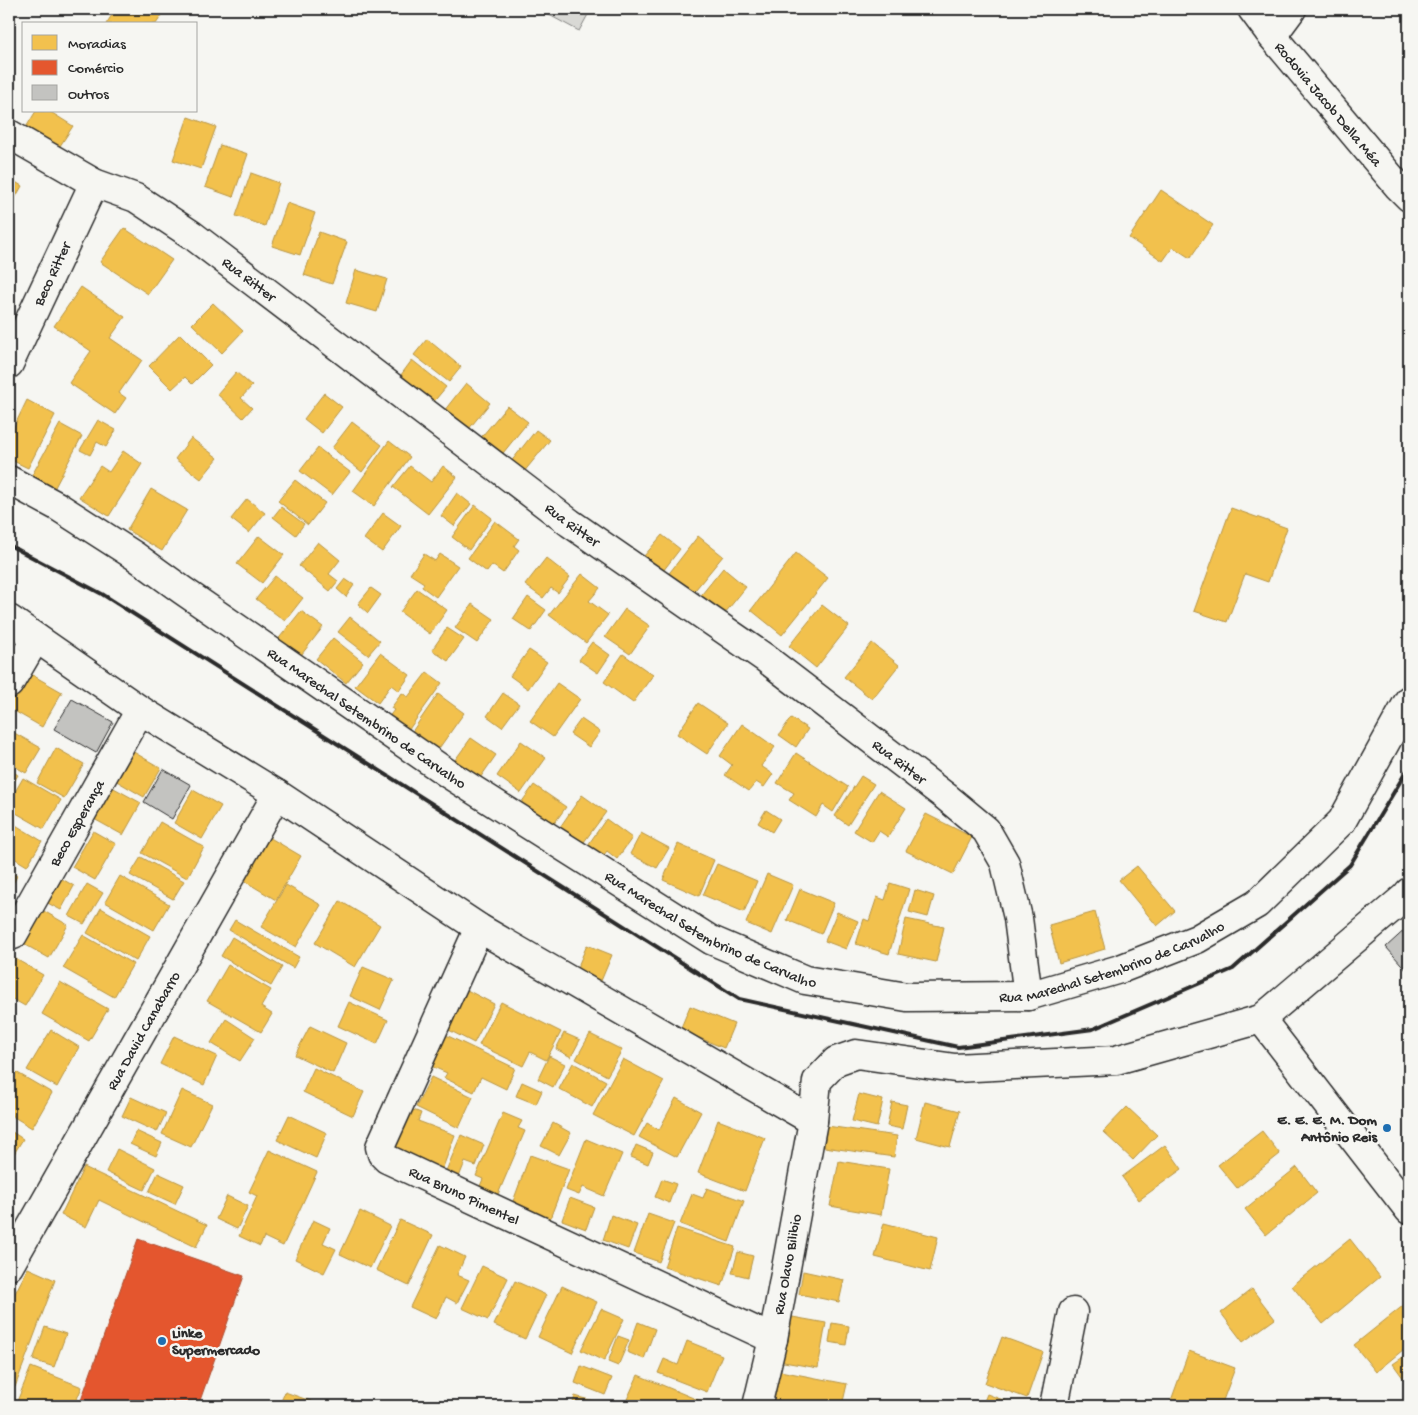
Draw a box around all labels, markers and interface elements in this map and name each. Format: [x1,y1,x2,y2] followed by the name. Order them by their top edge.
[22,22,198,112] legend
[68,36,126,54] text: Moradias
[1270,39,1385,171] street label: Rodovia Jacob Della Méa
[68,60,124,78] text: Comércio
[68,86,109,104] text: Outros
[30,238,77,310] street label: Beco Ritter
[218,254,280,308] street label: Rua Ritter
[541,500,604,553] street label: Rua Ritter
[263,645,469,794] street label: Rua Marechal Setembrino de Carvalho
[868,737,930,790] street label: Rua Ritter
[46,777,110,871] street label: Beco Esperança
[601,868,818,993] street label: Rua Marechal Setembrino de Carvalho
[999,918,1229,1007] street label: Rua Marechal Setembrino de Carvalho
[104,969,185,1094] street label: Rua David Canabarro
[1277,1112,1378,1147] place label: E. E. E. M. Dom Antônio Reis
[1381,1122,1393,1134] marker: E. E. E. M. Dom Antônio Reis
[405,1163,521,1230] street label: Rua Bruno Pimentel
[771,1213,807,1316] street label: Rua Olavo Bilibio
[172,1325,260,1360] place label: Linke Supermercado
[156,1335,168,1347] marker: Linke Supermercado

